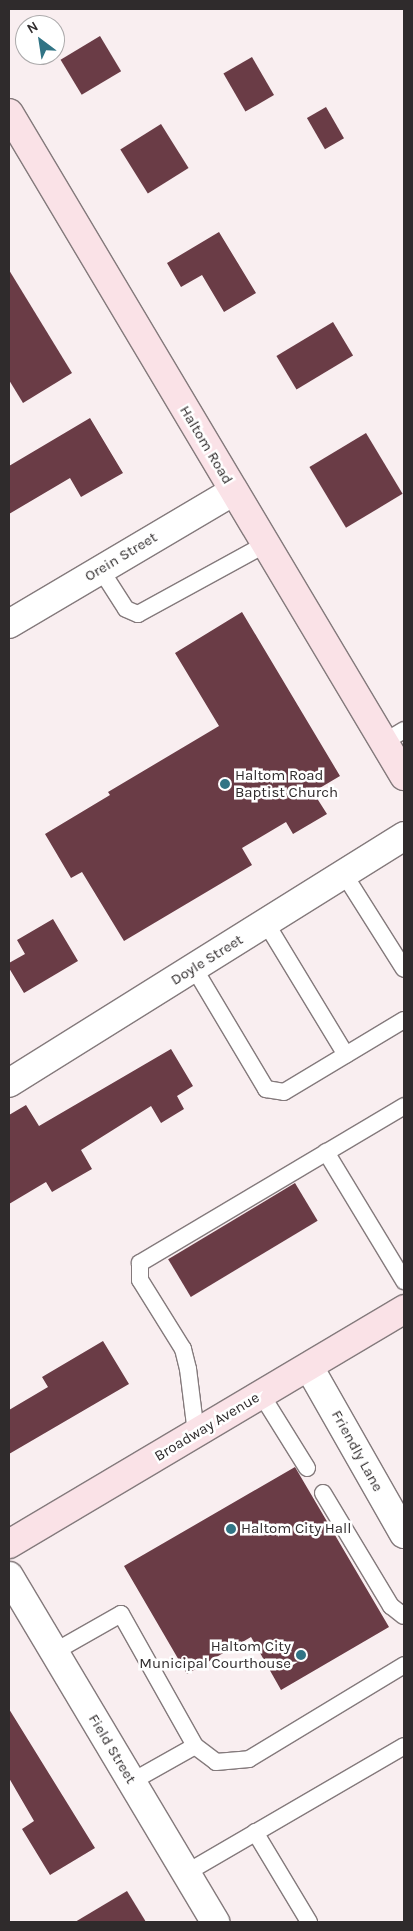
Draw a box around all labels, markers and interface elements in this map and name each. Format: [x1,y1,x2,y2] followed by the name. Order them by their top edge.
[15,15,65,65] north arrow
[24,18,41,37] text: N
[176,402,236,488] street label: Haltom Road
[82,528,160,586] street label: Orein Street
[235,766,338,801] place label: Haltom Road Baptist Church
[219,778,231,790] marker: Haltom Road Baptist Church
[168,931,246,989] street label: Doyle Street
[151,1389,263,1465] street label: Broadway Avenue
[327,1407,387,1495] street label: Friendly Lane
[241,1520,351,1538] place label: Haltom City Hall
[225,1523,237,1535] marker: Haltom City Hall
[139,1637,291,1672] place label: Haltom City Municipal Courthouse
[295,1649,307,1661] marker: Haltom City Municipal Courthouse
[84,1711,140,1787] street label: Field Street

